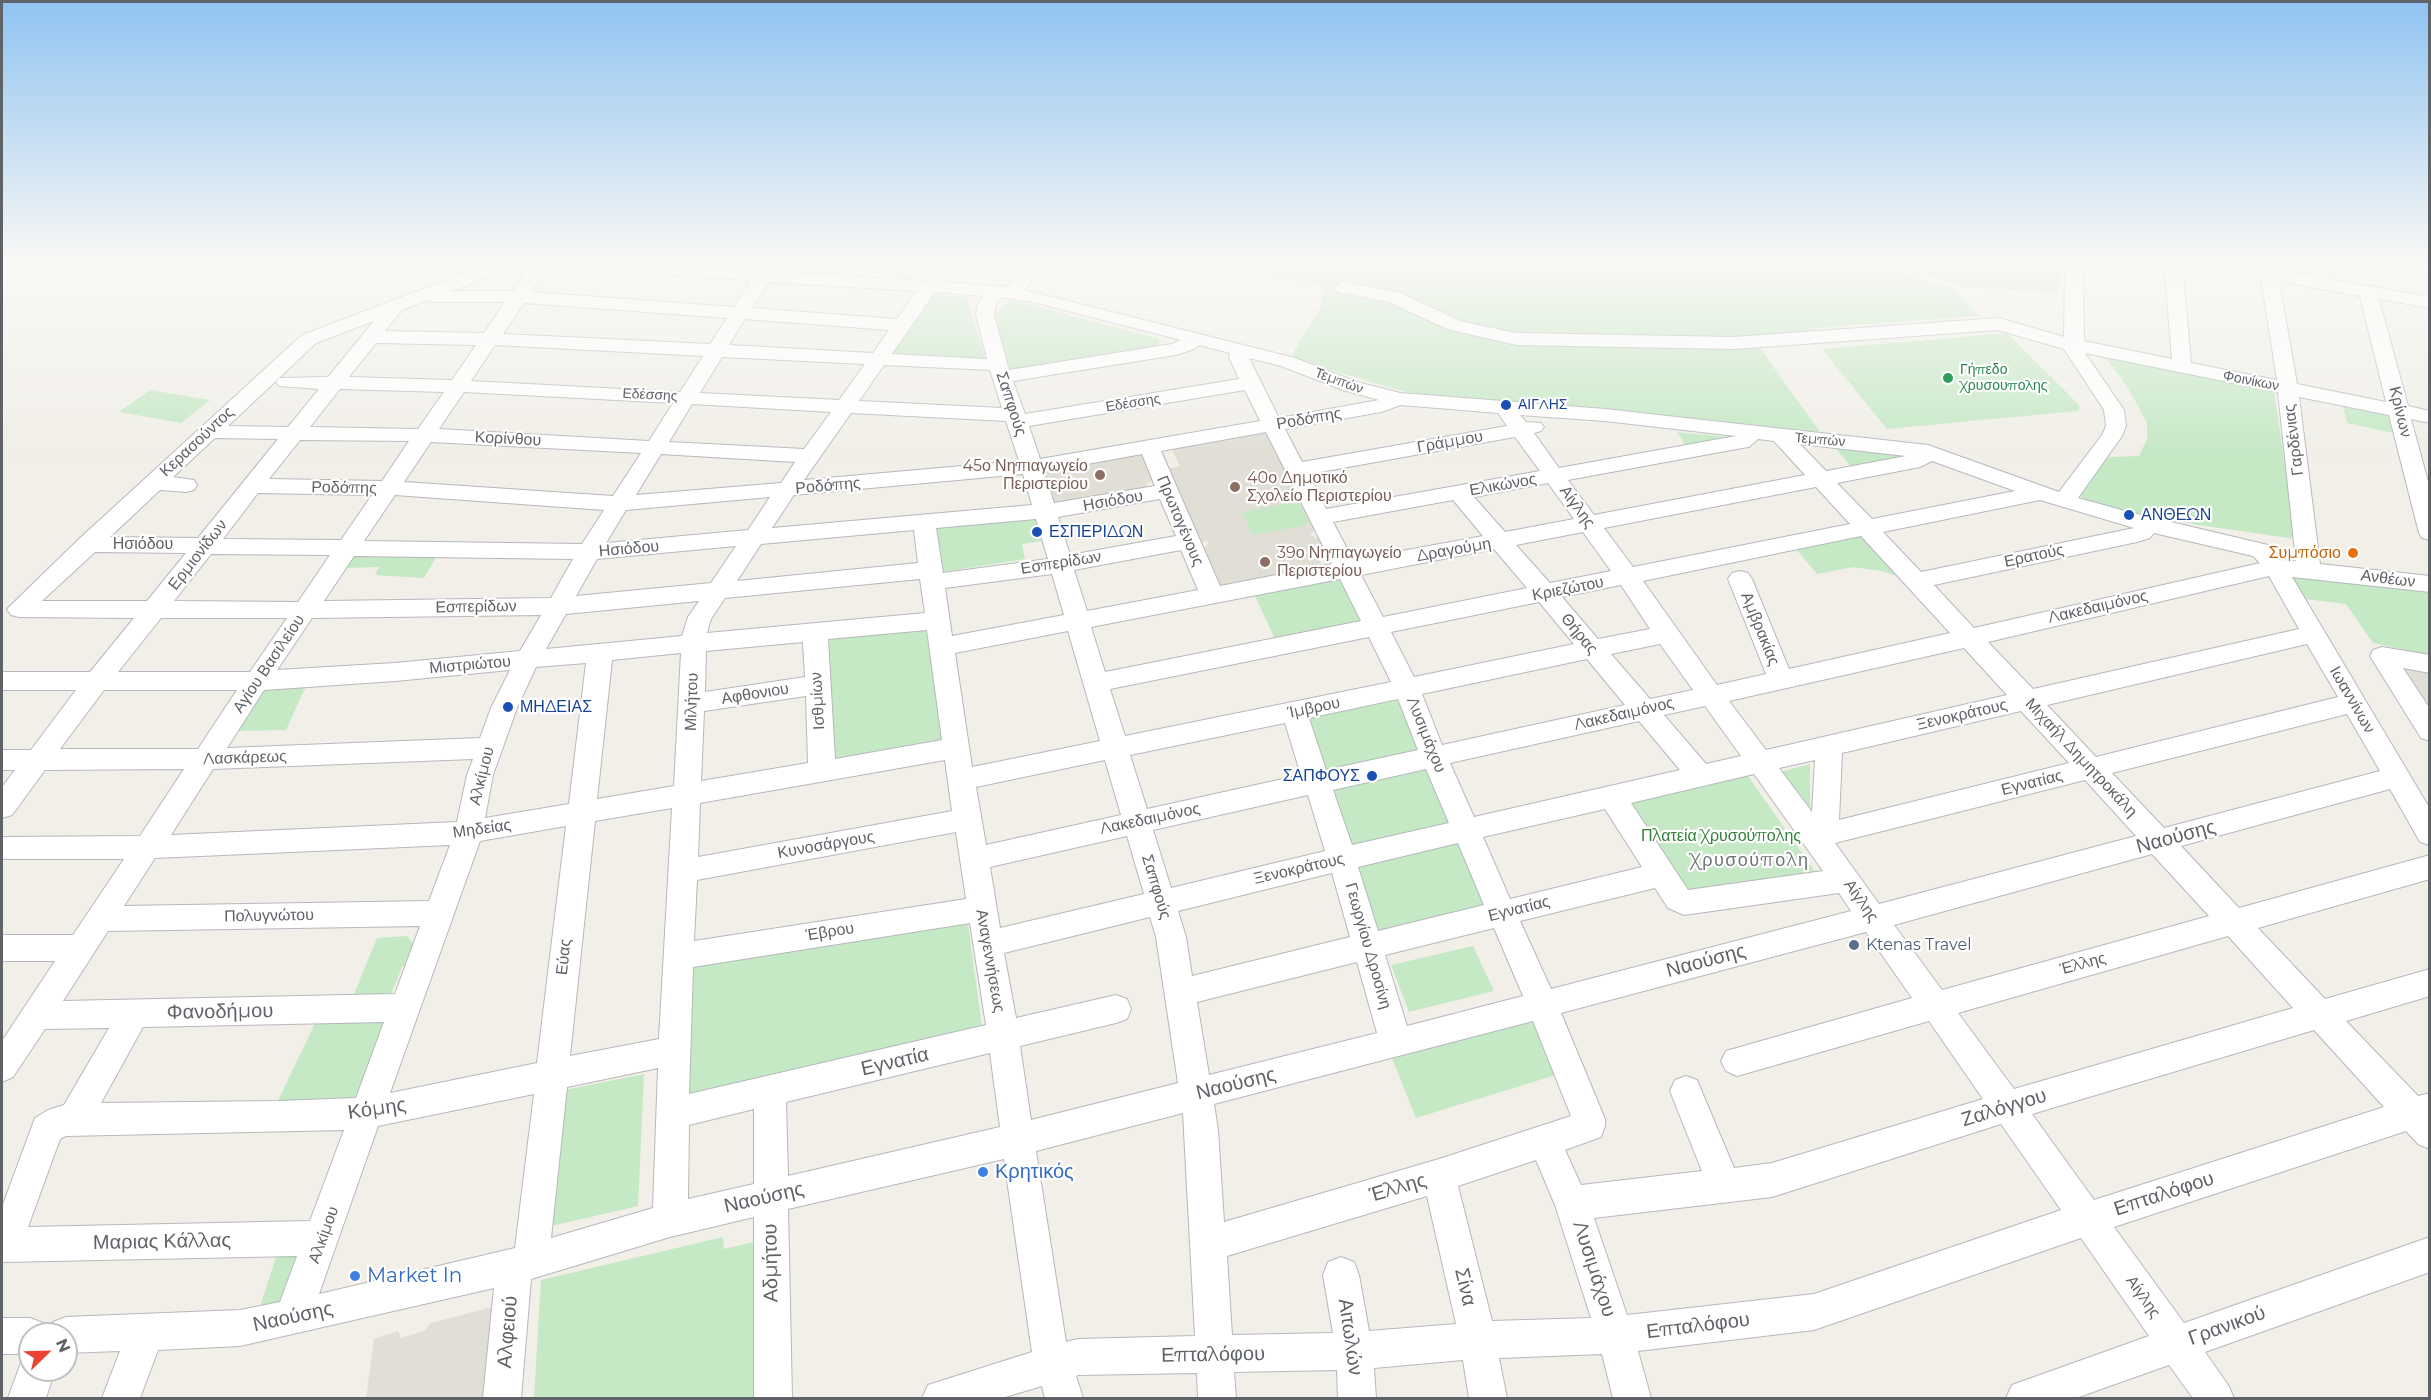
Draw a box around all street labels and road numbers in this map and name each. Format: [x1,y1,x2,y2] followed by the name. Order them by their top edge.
[1312,364,1366,398] street label: Τεμπών
[2221,367,2281,395] street label: Φοινίκων
[992,369,1030,439] street label: Σαπφούς
[622,385,678,405] street label: Εδέσσης
[2384,385,2416,439] street label: Κρίνων
[1104,390,1162,416] street label: Εδέσσης
[156,403,238,481] street label: Κερασούντος
[2280,403,2308,477] street label: Γαρδένιας
[1275,404,1343,434] street label: Ροδόπης
[1416,427,1484,457] street label: Γράμμου
[474,428,542,450] street label: Κορίνθου
[1794,429,1846,451] street label: Τεμπών
[1468,470,1538,500] street label: Ελικώνος
[1152,473,1208,569] street label: Πρωτογένους
[795,474,861,498] street label: Ροδόπης
[311,478,377,498] street label: Ροδόπης
[1555,482,1599,532] street label: Αίγλης
[1082,486,1144,516] street label: Ησιόδου
[165,516,231,594] street label: Ερμιονίδων
[113,534,173,554] street label: Ησιόδου
[1415,534,1493,566] street label: Δραγούμη
[598,537,660,561] street label: Ησιόδου
[2002,540,2066,572] street label: Ερατούς
[1019,547,1103,579] street label: Εσπερίδων
[2360,566,2416,592] street label: Ανθέων
[1531,573,1605,605] street label: Κριεζώτου
[2046,586,2150,628] street label: Λακεδαιμόνος
[1737,589,1783,669] street label: Αμβρακίας
[435,597,517,617] street label: Εσπερίδων
[1556,610,1602,658] street label: Θήρας
[229,611,309,717] street label: Αγίου Βασιλείου
[428,652,512,678] street label: Μιστριώτου
[2325,663,2379,737] street label: Ιωαννίνων
[807,671,829,731] street label: Ισθμίων
[681,673,703,731] street label: Μιλήτου
[720,679,790,709] street label: Αφθονιου
[1286,693,1342,723] street label: Ίμβρου
[1572,693,1676,735] street label: Λακεδαιμόνος
[1402,694,1450,776] street label: Λυσιμάχου
[1915,695,2009,735] street label: Ξενοκράτους
[2021,695,2141,821] street label: Μιχαήλ Δημητροκάλη
[466,745,498,807] street label: Αλκίμου
[203,747,287,769] street label: Λασκάρεως
[1999,766,2065,800] street label: Εγνατίας
[1098,799,1202,839] street label: Λακεδαιμόνος
[452,815,512,843] street label: Μηδείας
[2134,815,2218,859] street label: Ναούσης
[776,827,876,863] street label: Κυνοσάργους
[1252,849,1346,889] street label: Ξενοκράτους
[1137,852,1175,922] street label: Σαπφούς
[1840,876,1882,926] street label: Αίγλης
[1341,881,1395,1011] street label: Γεωργίου Δροσίνη
[1486,892,1552,926] street label: Εγνατίας
[224,906,314,926] street label: Πολυγνώτου
[971,908,1009,1014] street label: Αναγεννήσεως
[805,919,855,945] street label: Έβρου
[553,938,575,976] street label: Εύας
[1664,939,1748,983] street label: Ναούσης
[2058,949,2108,979] street label: Έλλης
[167,999,273,1025] street label: Φανοδήμου
[859,1043,931,1081] street label: Εγνατία
[1194,1063,1278,1105] street label: Ναούσης
[1959,1084,2049,1132] street label: Ζαλόγγου
[346,1093,408,1125] street label: Κόμης
[2111,1167,2217,1221] street label: Επταλόφου
[1367,1168,1429,1208] street label: Έλλης
[722,1177,806,1219] street label: Ναούσης
[305,1204,343,1266] street label: Αλκίμου
[1567,1218,1621,1320] street label: Λυσιμάχου
[758,1223,784,1303] street label: Αδμήτου
[93,1229,231,1255] street label: Μαριας Κάλλας
[1449,1266,1481,1308] street label: Σίνα
[2122,1272,2164,1322] street label: Αίγλης
[493,1295,523,1369] street label: Αλφειού
[251,1297,335,1337] street label: Ναούσης
[1333,1297,1367,1377] street label: Αιτωλών
[2185,1301,2269,1351] street label: Γρανικού
[1645,1308,1751,1344] street label: Επταλόφου
[1161,1342,1265,1368] street label: Επταλόφου

